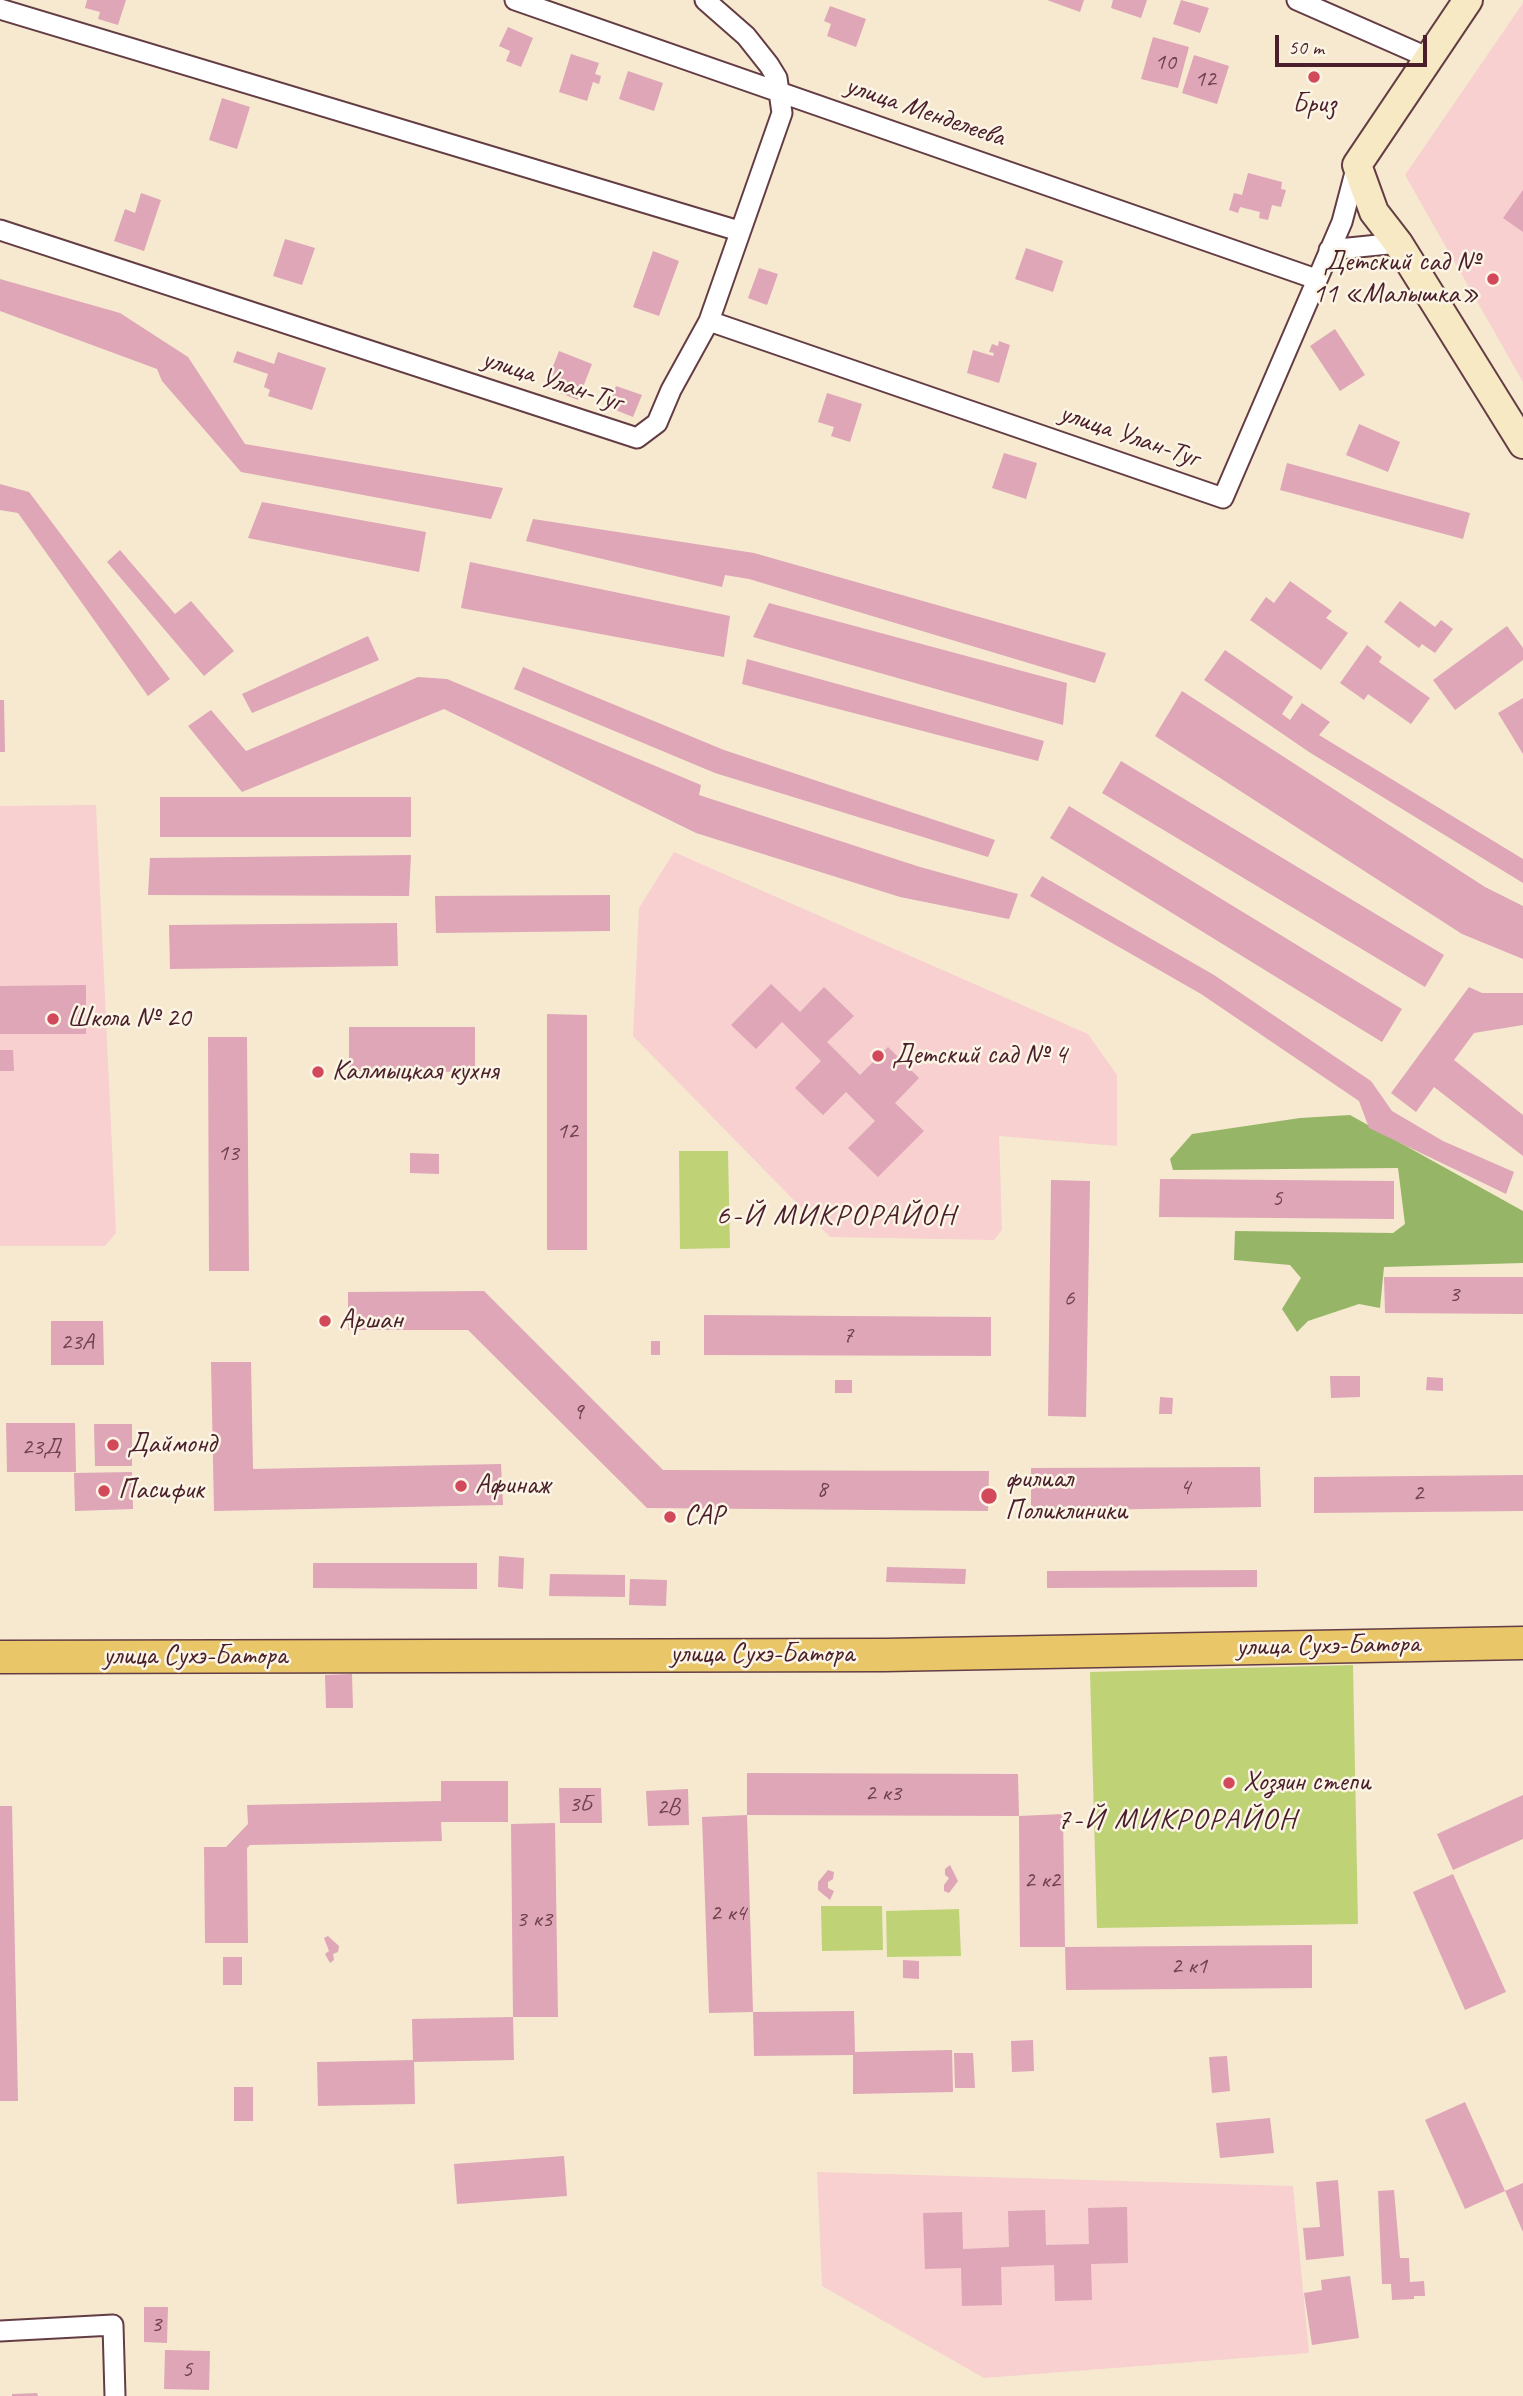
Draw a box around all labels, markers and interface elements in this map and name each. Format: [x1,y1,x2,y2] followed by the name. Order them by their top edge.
[1278,21,1430,65] scale bar
[1288,34,1324,60] text: 50 m
[1154,49,1176,77] house number: 10
[1194,66,1216,94] house number: 12
[841,69,1009,155] street label: улица Менделеева
[1306,69,1322,85] marker: Бриз
[1292,88,1336,122] place label: Бриз
[1312,246,1479,312] place label: Детский сад № 11 «Малышка»
[1485,271,1501,287] marker: Детский сад № 11 «Малышка»
[478,343,626,419] street label: улица Улан-Туг
[1055,397,1203,475] street label: улица Улан-Туг
[67,1002,191,1036] place label: Школа № 20
[45,1011,61,1027] marker: Школа № 20
[892,1039,1067,1073] place label: Детский сад № 4
[870,1048,886,1064] marker: Детский сад № 4
[332,1055,498,1089] place label: Калмыцкая кухня
[310,1064,326,1080] marker: Калмыцкая кухня
[556,1118,578,1146] house number: 12
[217,1140,239,1168] house number: 13
[1272,1185,1282,1213] house number: 5
[717,1198,955,1234] district label: 6-Й МИКРОРАЙОН
[1449,1281,1459,1309] house number: 3
[1064,1285,1074,1313] house number: 6
[339,1304,403,1338] place label: Аршан
[317,1313,333,1329] marker: Аршан
[843,1322,853,1350] house number: 7
[60,1329,94,1357] house number: 23А
[573,1399,583,1427] house number: 9
[127,1428,216,1462] place label: Даймонд
[22,1434,60,1462] house number: 23Д
[105,1437,121,1453] marker: Даймонд
[1005,1463,1127,1529] place label: филиал Поликлиники
[475,1469,550,1503] place label: Афинаж
[118,1474,204,1508] place label: Пасифик
[1180,1474,1190,1502] house number: 4
[817,1476,827,1504] house number: 8
[453,1478,469,1494] marker: Афинаж
[1413,1480,1423,1508] house number: 2
[96,1483,112,1499] marker: Пасифик
[979,1486,999,1506] marker: филиал Поликлиники
[684,1500,724,1534] place label: САР
[662,1509,678,1525] marker: САР
[1236,1628,1420,1664] street label: улица Сухэ-Батора
[670,1638,854,1672] street label: улица Сухэ-Батора
[103,1640,287,1674] street label: улица Сухэ-Батора
[1243,1766,1370,1800] place label: Хозяин степи
[1221,1775,1237,1791] marker: Хозяин степи
[865,1780,901,1808] house number: 2 к3
[568,1791,592,1819] house number: 3Б
[656,1794,680,1822] house number: 2В
[1058,1802,1296,1838] district label: 7-Й МИКРОРАЙОН
[1024,1867,1060,1895] house number: 2 к2
[710,1900,746,1928] house number: 2 к4
[516,1906,552,1934] house number: 3 к3
[1171,1953,1207,1981] house number: 2 к1
[151,2311,161,2339] house number: 3
[182,2356,192,2384] house number: 5

